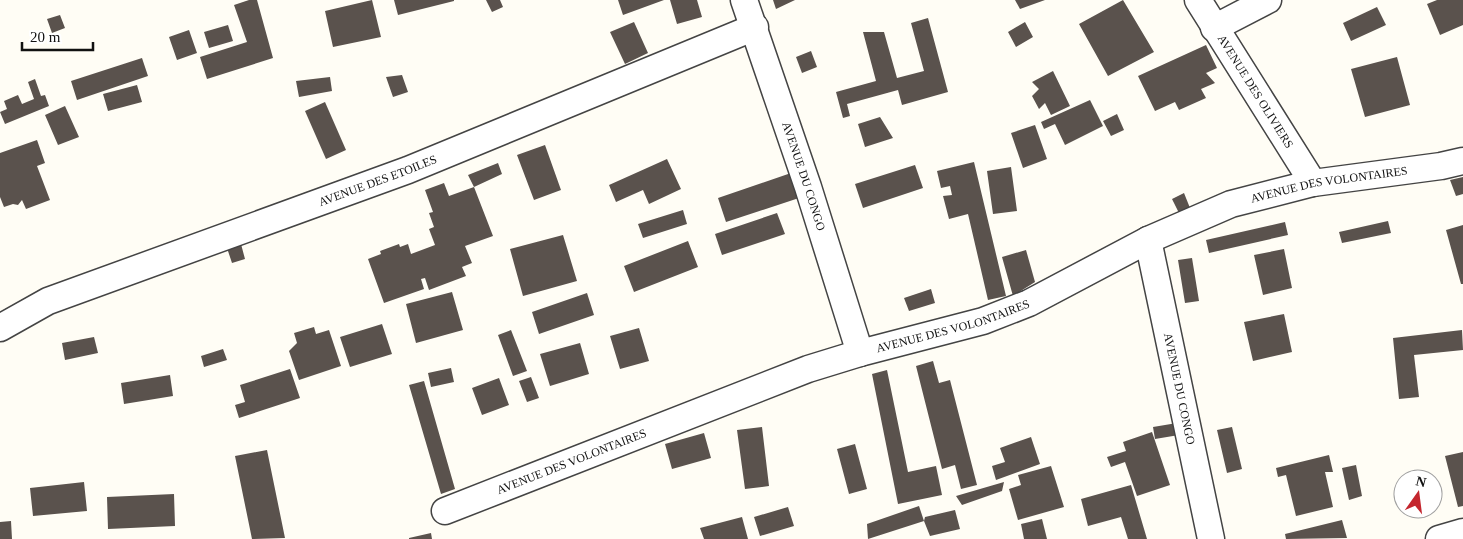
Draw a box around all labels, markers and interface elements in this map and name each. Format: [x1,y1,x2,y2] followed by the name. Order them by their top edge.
[22,20,94,52] scale bar
[30,29,61,45] text: 20 m
[1215,32,1296,151] street label: AVENUE DES OLIVIERS
[779,120,828,233] street label: AVENUE DU CONGO
[317,152,439,209] street label: AVENUE DES ETOILES
[1249,164,1408,206] street label: AVENUE DES VOLONTAIRES
[875,296,1032,355] street label: AVENUE DES VOLONTAIRES
[1161,332,1198,446] street label: AVENUE DU CONGO
[495,426,648,497] street label: AVENUE DES VOLONTAIRES
[1393,469,1443,519] north arrow
[1414,473,1428,490] text: N

